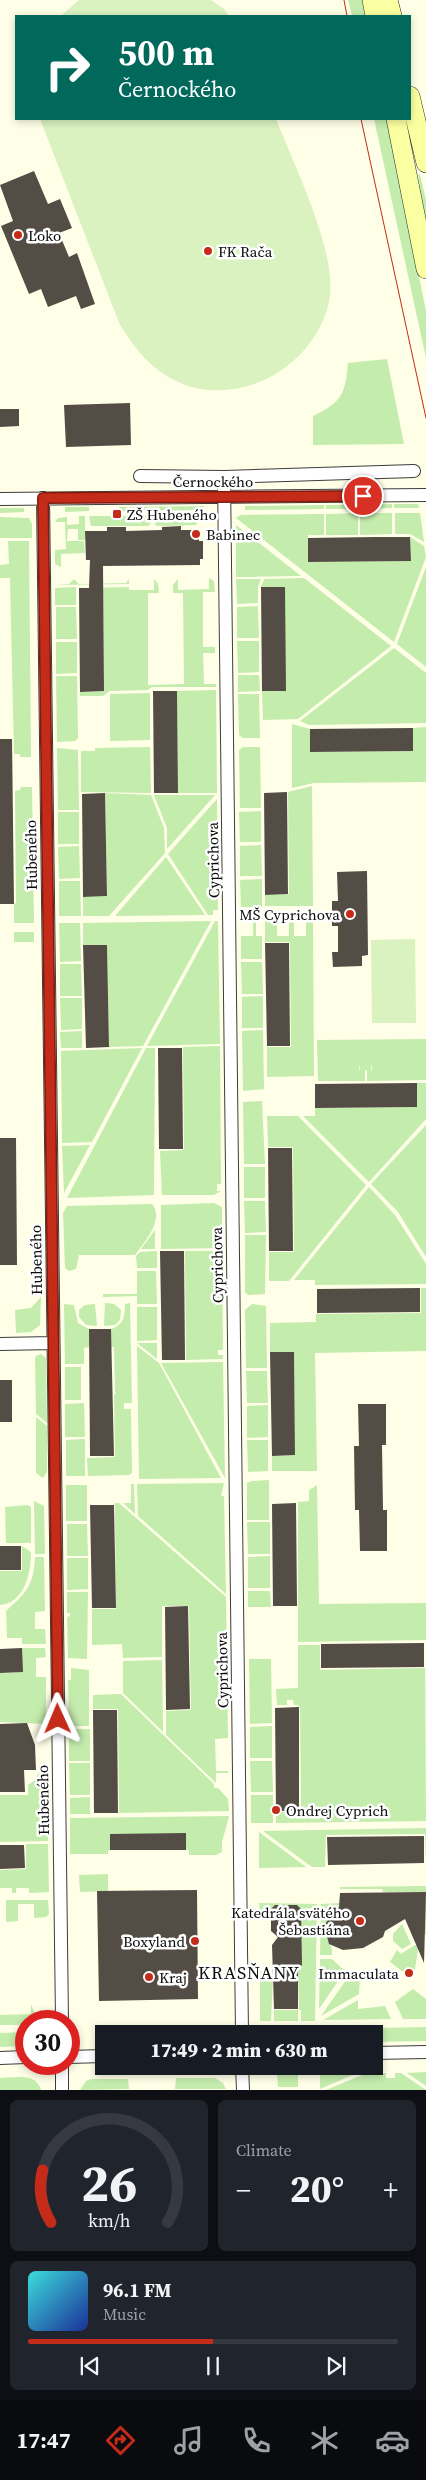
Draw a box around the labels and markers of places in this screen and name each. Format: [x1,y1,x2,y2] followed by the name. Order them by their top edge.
[28,225,61,246] place label: Loko
[12,229,24,241] marker: Loko
[218,241,273,262] place label: FK Rača
[202,245,214,257] marker: FK Rača
[342,475,384,517] pin
[127,504,217,525] place label: ZŠ Hubeného
[111,508,123,520] marker: ZŠ Hubeného
[206,524,260,545] place label: Babinec
[190,528,202,540] marker: Babinec
[239,904,340,925] place label: MŠ Cyprichova
[344,908,356,920] marker: MŠ Cyprichova
[286,1800,389,1821] place label: Ondrej Cyprich
[270,1804,282,1816] marker: Ondrej Cyprich
[231,1902,350,1940] place label: Katedrála svätého Šebastiána
[354,1915,366,1927] marker: Katedrála svätého Šebastiána
[123,1931,185,1952] place label: Boxyland
[189,1935,201,1947] marker: Boxyland
[318,1963,399,1984] place label: Immaculata
[159,1967,187,1988] place label: Kraj
[403,1967,415,1979] marker: Immaculata
[143,1971,155,1983] marker: Kraj

